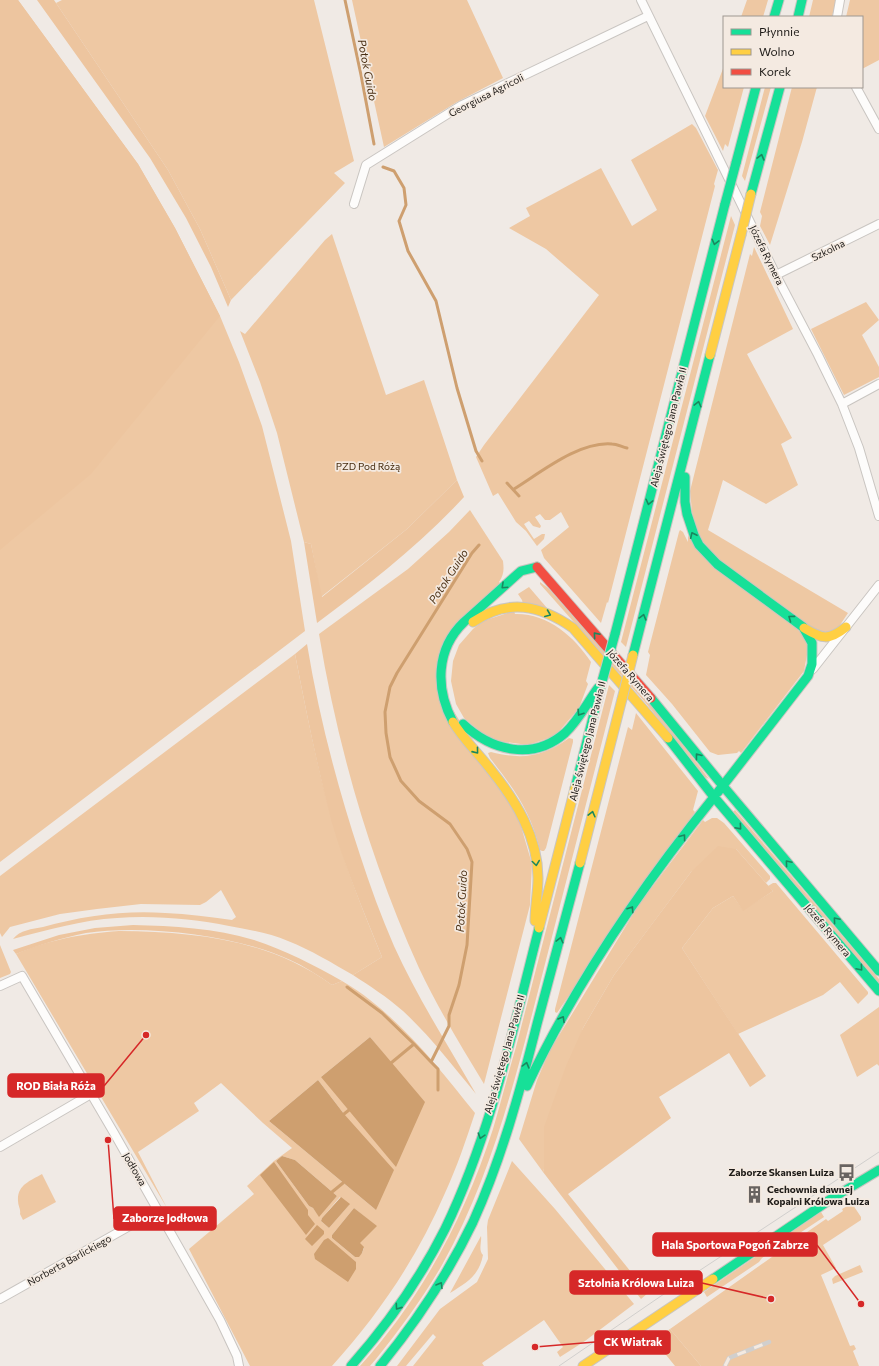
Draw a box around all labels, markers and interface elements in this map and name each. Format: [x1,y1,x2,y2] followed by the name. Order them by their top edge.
[723,16,863,88] legend
[759,24,800,38] text: Płynnie
[356,38,380,102] water label: Potok Guido
[759,44,795,58] text: Wolno
[759,64,792,78] text: Korek
[447,71,525,119] street label: Georgiusa Agricoli
[756,153,765,160] one-way arrow
[747,223,787,287] street label: Józefa Rymera
[809,237,847,263] street label: Szkolna
[711,238,720,245] one-way arrow
[647,366,689,488] street label: Aleja świętego Jana Pawła II
[693,401,702,408] one-way arrow
[336,460,400,472] park label: PZD Pod Różą
[645,498,654,505] one-way arrow
[690,532,698,539] one-way arrow
[426,546,471,606] water label: Potok Guido
[501,581,509,589] one-way arrow
[544,609,551,617] one-way arrow
[638,614,647,621] one-way arrow
[788,615,795,623] one-way arrow
[594,632,601,640] one-way arrow
[605,647,657,703] street label: Józefa Rymera
[566,680,608,802] street label: Aleja świętego Jana Pawła II
[578,709,585,716] one-way arrow
[471,746,478,753] one-way arrow
[696,753,703,760] one-way arrow
[588,811,596,817] one-way arrow
[735,822,742,830] one-way arrow
[678,834,685,841] one-way arrow
[531,860,540,867] one-way arrow
[785,860,792,868] one-way arrow
[453,869,469,932] water label: Potok Guido
[803,901,853,959] street label: Józefa Rymera
[626,906,634,913] one-way arrow
[833,917,840,925] one-way arrow
[555,936,564,943] one-way arrow
[856,964,863,971] one-way arrow
[481,993,527,1115] street label: Aleja świętego Jana Pawła II
[557,1016,564,1023] one-way arrow
[521,1062,530,1069] one-way arrow
[8,1074,104,1097] callout: ROD Biała Róża
[16,1079,96,1092] text: ROD Biała Róża
[477,1133,486,1140] one-way arrow
[121,1150,149,1188] street label: Jodłowa
[837,1162,857,1182] bus stop icon: Zaborze Skansen Luiza
[728,1166,834,1178] place label: Zaborze Skansen Luiza
[767,1183,869,1207] place label: Cechownia dawnej Kopalni Królowa Luiza
[744,1185,764,1205] building icon: Cechownia dawnej Kopalni Królowa Luiza
[114,1207,216,1230] callout: Zaborze Jodłowa
[122,1211,208,1225] text: Zaborze Jodłowa
[25,1232,113,1288] street label: Norberta Barlickiego
[653,1233,817,1256] callout: Hala Sportowa Pogoń Zabrze
[661,1238,809,1251] text: Hala Sportowa Pogoń Zabrze
[570,1271,702,1294] callout: Sztolnia Królowa Luiza
[578,1276,694,1289] text: Sztolnia Królowa Luiza
[435,1282,442,1289] one-way arrow
[395,1303,403,1310] one-way arrow
[595,1331,670,1354] callout: CK Wiatrak
[604,1335,663,1348] text: CK Wiatrak

